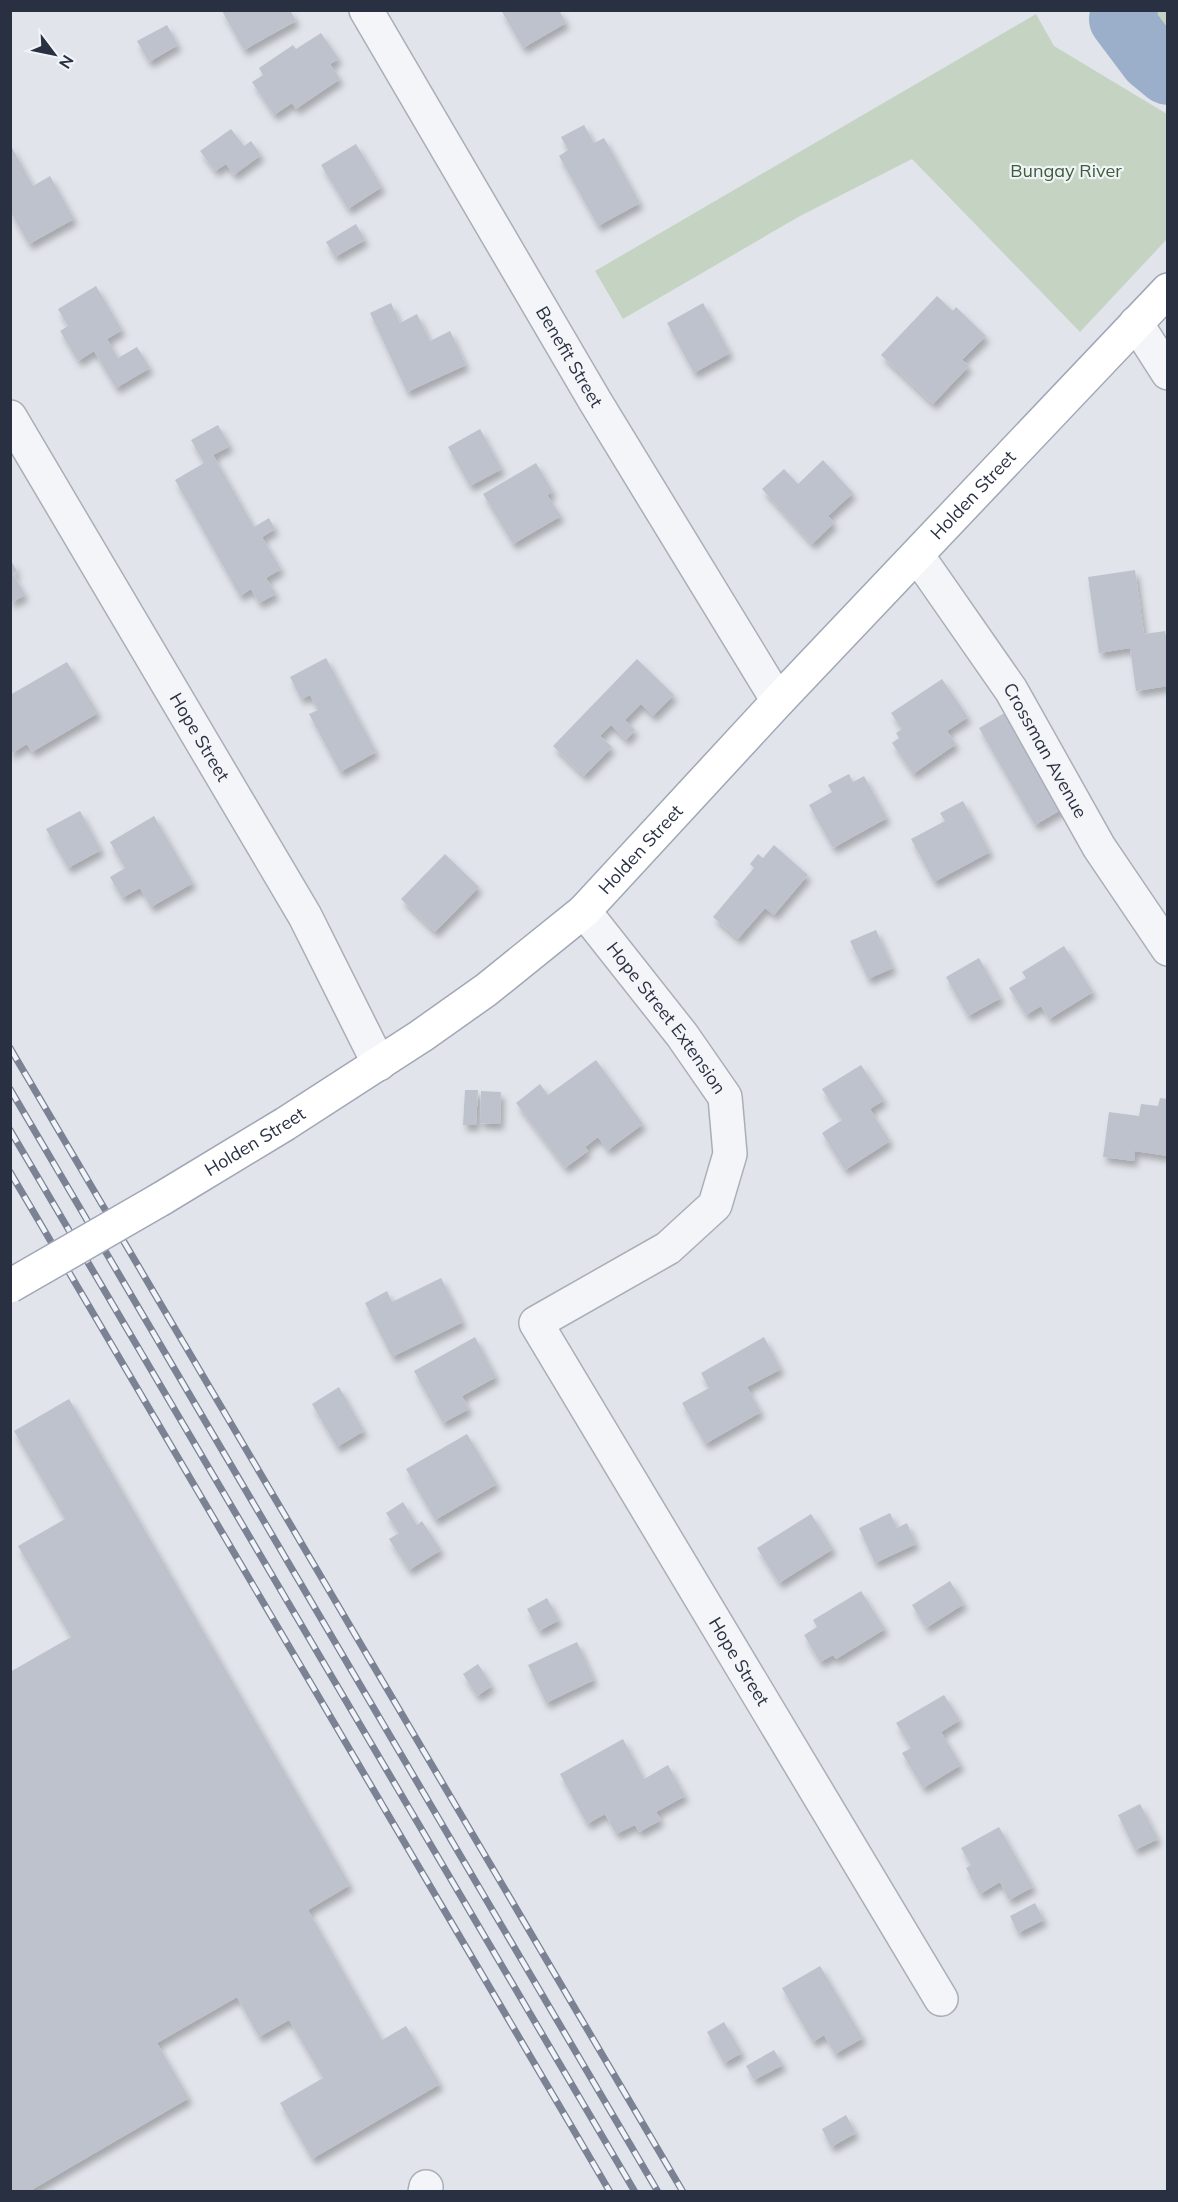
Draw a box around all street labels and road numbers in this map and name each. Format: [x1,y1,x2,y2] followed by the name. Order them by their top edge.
[531,302,608,412] street label: Benefit Street
[925,446,1021,544] street label: Holden Street
[998,678,1092,822] street label: Crossman Avenue
[165,688,235,786] street label: Hope Street
[593,800,688,899] street label: Holden Street
[602,937,731,1098] street label: Hope Street Extension
[200,1102,310,1181] street label: Holden Street
[704,1613,775,1710] street label: Hope Street

